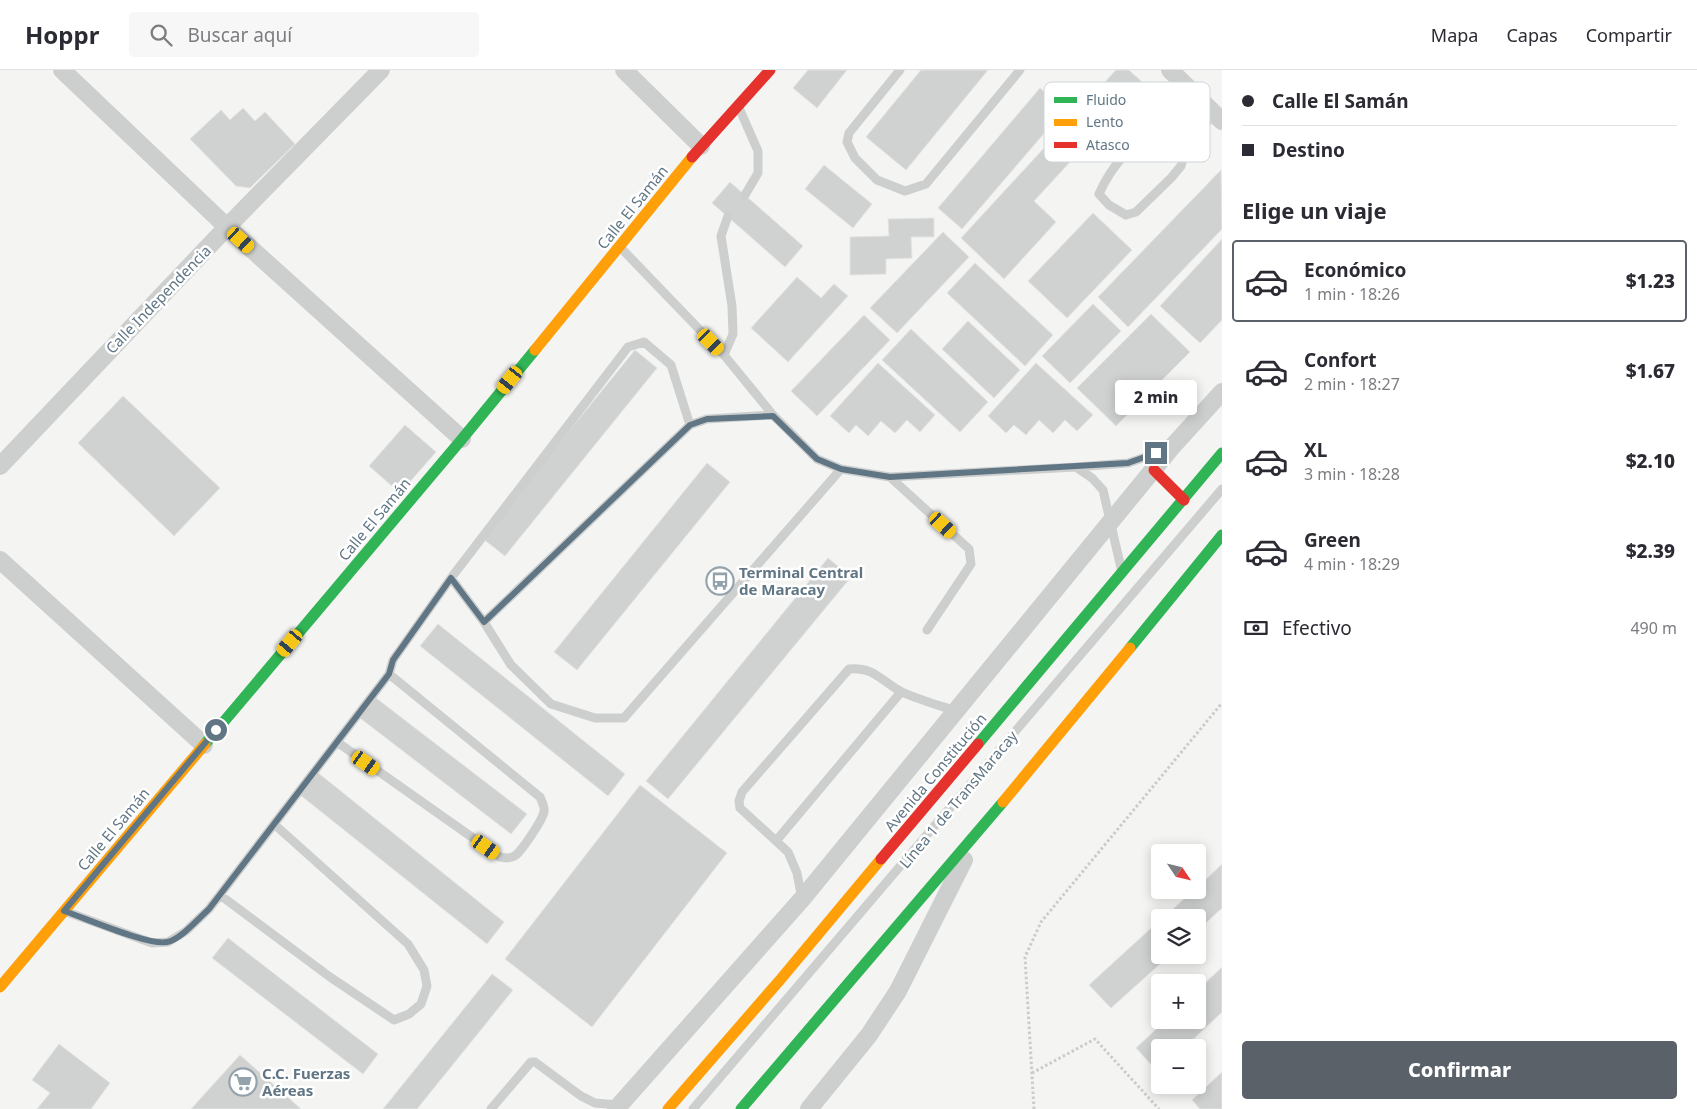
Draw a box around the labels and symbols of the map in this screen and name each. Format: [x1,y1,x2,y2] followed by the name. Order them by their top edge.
[1044,82,1210,162] legend
[1086,90,1126,109] text: Fluido
[1086,112,1123,131] text: Lento
[1086,135,1130,154] text: Atasco
[592,161,672,253] street label: Calle El Samán
[224,224,257,256] car
[101,240,215,358] street label: Calle Independencia
[695,326,726,358] car
[494,364,525,396] car
[1115,380,1197,416] callout: 2 min
[1145,442,1167,464] route end
[333,473,415,565] street label: Calle El Samán
[926,509,959,541] car
[739,562,863,599] place label: Terminal Central de Maracay
[705,566,735,596] bus stop icon: Terminal Central de Maracay
[274,627,305,659] car
[880,709,990,835] street label: Avenida Constitución
[205,719,227,741] route start
[894,726,1022,872] street label: Línea 1 de TransMaracay
[349,748,382,778] car
[72,783,154,875] street label: Calle El Samán
[469,832,502,862] car
[1151,844,1206,899] north arrow
[262,1063,350,1100] place label: C.C. Fuerzas Aéreas
[228,1067,258,1097] supermarket icon: C.C. Fuerzas Aéreas

